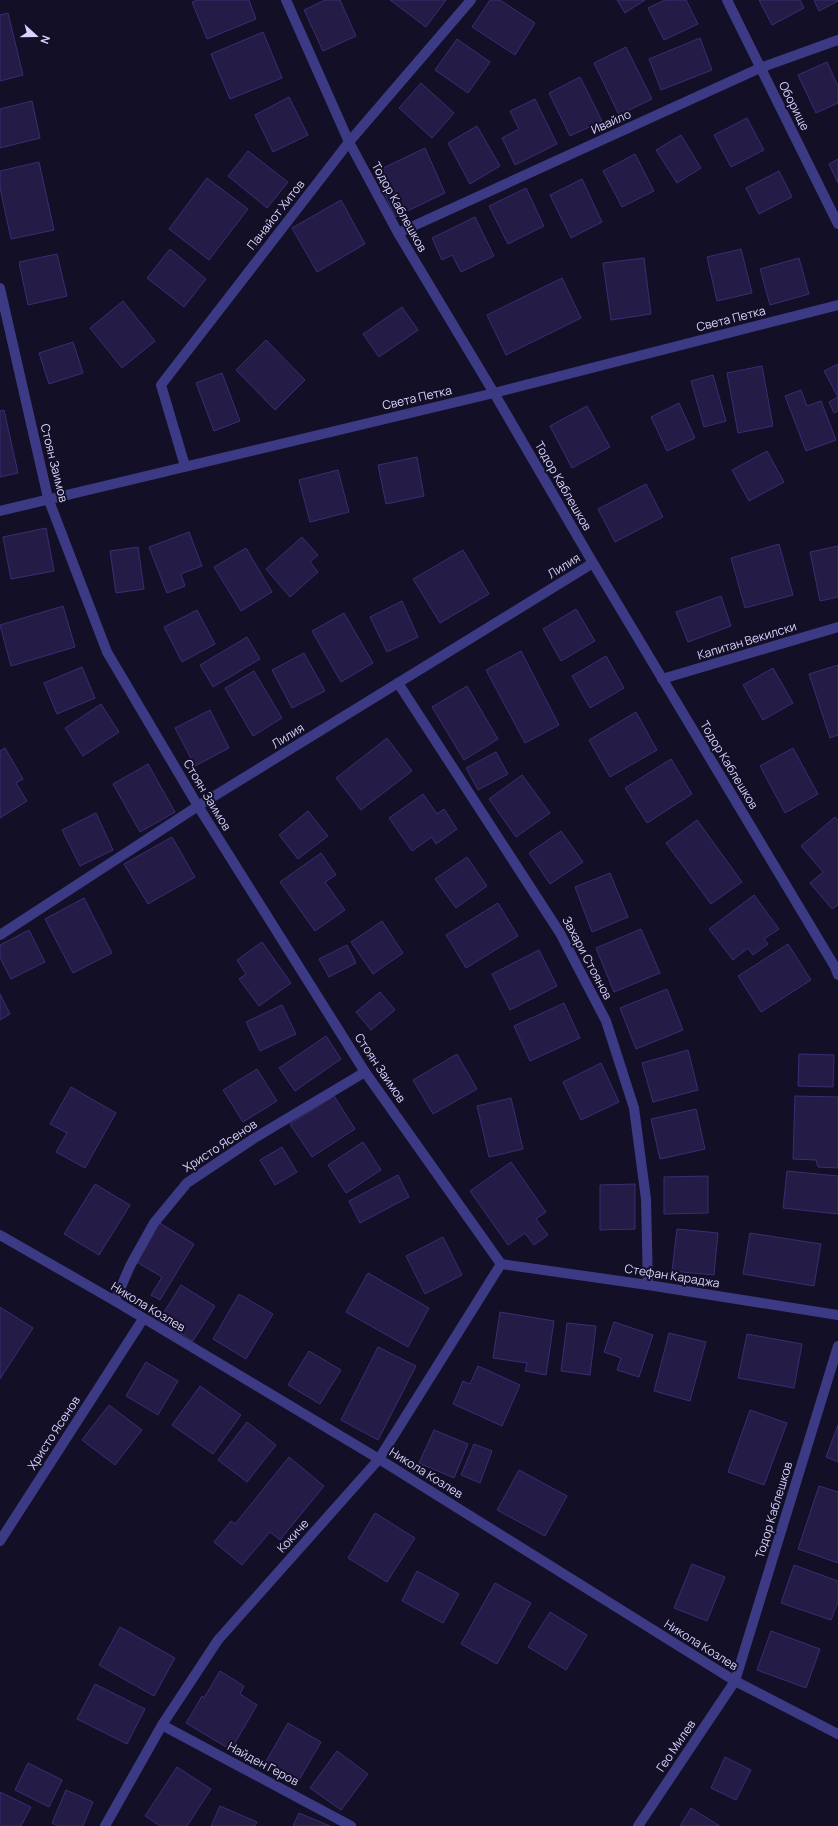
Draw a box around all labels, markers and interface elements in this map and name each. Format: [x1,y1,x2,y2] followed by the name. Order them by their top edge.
[16,16,56,56] north arrow
[37,33,54,46] text: N
[775,78,814,133] street label: Оборище
[588,105,634,138] street label: Ивайло
[368,159,431,255] street label: Тодор Каблешков
[243,176,309,253] street label: Панайот Хитов
[694,302,767,335] street label: Света Петка
[380,381,453,414] street label: Света Петка
[37,422,73,504] street label: Стоян Заимов
[531,438,596,534] street label: Тодор Каблешков
[544,549,583,582] street label: Лилия
[695,617,799,664] street label: Капитан Векилски
[696,717,763,813] street label: Тодор Каблешков
[268,719,307,752] street label: Лилия
[179,756,236,834] street label: Стоян Заимов
[558,913,617,1003] street label: Захари Стоянов
[351,1030,410,1106] street label: Стоян Заимов
[179,1115,260,1176] street label: Христо Ясенов
[623,1260,721,1291] street label: Стефан Караджа
[108,1278,189,1336] street label: Никола Козлев
[23,1392,84,1473] street label: Христо Ясенов
[386,1443,467,1502] street label: Никола Козлев
[751,1459,796,1560] street label: Тодор Каблешков
[273,1515,312,1556] street label: Кокиче
[661,1615,742,1674] street label: Никола Козлев
[652,1716,700,1775] street label: Гео Милев
[225,1738,302,1790] street label: Найден Геров

